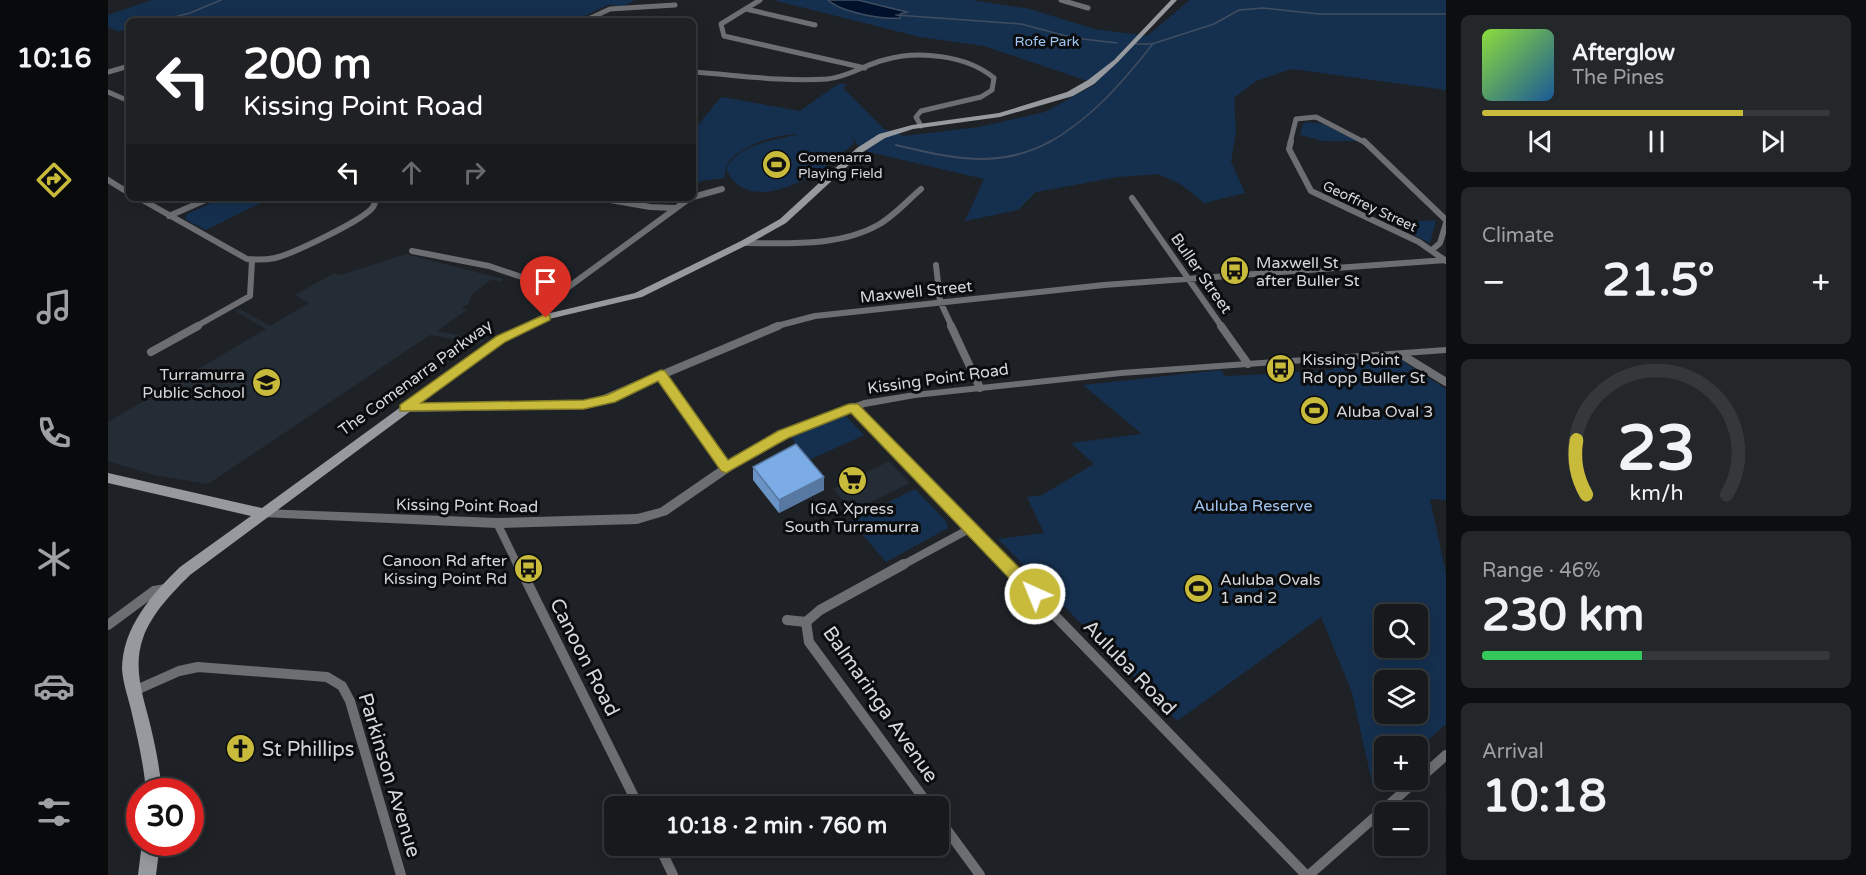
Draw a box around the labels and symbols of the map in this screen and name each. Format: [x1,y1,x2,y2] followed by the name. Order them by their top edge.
[1015,33,1080,50] park label: Rofe Park
[761,149,793,181] sports icon: Comenarra Playing Field
[798,149,883,182] place label: Comenarra Playing Field
[1320,177,1420,236] street label: Geoffrey Street
[1166,229,1236,318] street label: Buller Street
[1256,253,1360,291] place label: Maxwell St after Buller St
[1219,255,1251,287] bus stop icon: Maxwell St after Buller St
[520,256,571,318] pin
[859,276,973,308] street label: Maxwell Street
[335,315,497,440] street label: The Comenarra Parkway
[1302,350,1425,388] place label: Kissing Point Rd opp Buller St
[1265,352,1297,384] bus stop icon: Kissing Point Rd opp Buller St
[866,359,1010,399] street label: Kissing Point Road
[142,365,245,403] place label: Turramurra Public School
[250,367,282,399] school or university icon: Turramurra Public School
[1299,395,1331,427] sports icon: Aluba Oval 3
[1336,402,1433,422] place label: Aluba Oval 3
[836,464,868,496] supermarket icon: IGA Xpress South Turramurra
[396,495,538,517] street label: Kissing Point Road
[1193,496,1313,516] park label: Auluba Reserve
[785,499,919,537] place label: IGA Xpress South Turramurra
[382,551,508,589] place label: Canoon Rd after Kissing Point Rd
[512,553,544,585] bus stop icon: Canoon Rd after Kissing Point Rd
[1003,562,1067,626] position arrow
[1220,570,1320,608] place label: Auluba Ovals 1 and 2
[1183,572,1215,604] sports icon: Auluba Ovals 1 and 2
[544,594,624,720] street label: Canoon Road
[1078,615,1181,720] street label: Auluba Road
[817,622,943,787] street label: Balmaringa Avenue
[353,690,425,860] street label: Parkinson Avenue
[225,733,257,765] church icon: St Phillips
[262,738,354,762] place label: St Phillips
[126,778,204,856] speed limit sign: 30

